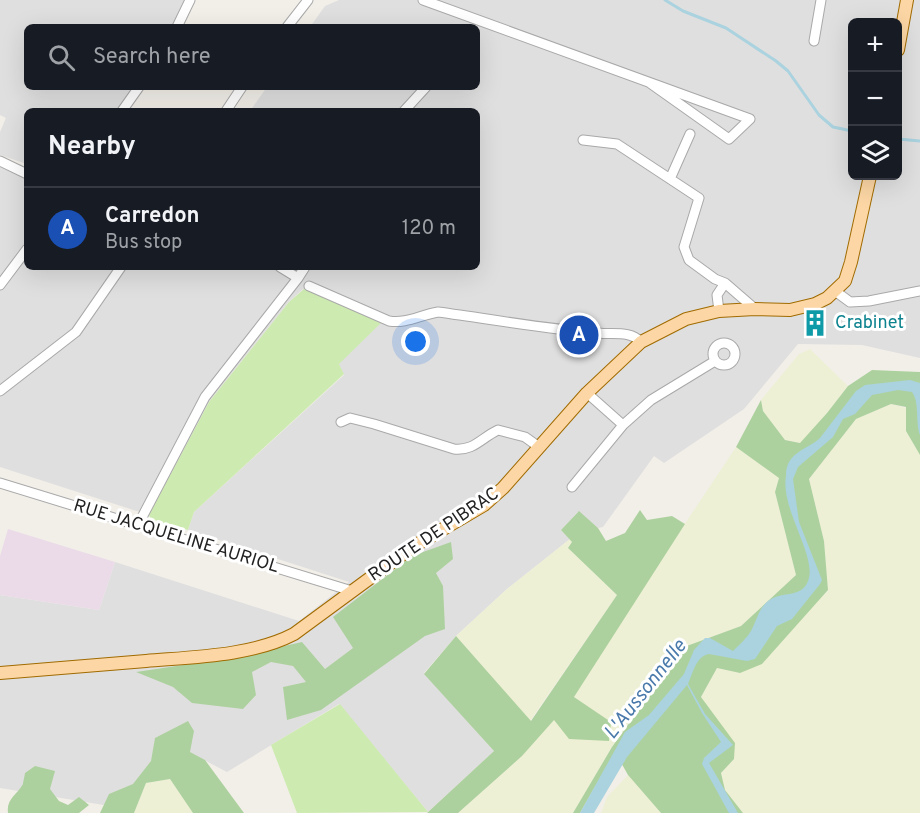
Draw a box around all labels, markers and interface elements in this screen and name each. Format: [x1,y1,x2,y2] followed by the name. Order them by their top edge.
[848,18,902,180] map controls
[848,18,902,72] button: +
[24,24,480,90] search box
[45,41,78,74] icon: search
[93,44,211,71] text: Search here
[848,72,902,126] button: −
[848,126,902,180] button: layers
[48,131,136,164] text: Nearby
[105,203,200,230] text: Carredon
[60,216,75,242] text: A
[402,216,456,242] text: 120 m
[105,230,182,256] text: Bus stop
[800,308,830,338] building icon: Crabinet
[560,312,598,358] pin: A
[835,312,904,335] place label: Crabinet
[401,327,430,356] your location
[364,483,504,587] street label: ROUTE DE PIBRAC
[71,495,281,579] street label: RUE JACQUELINE AURIOL
[599,634,693,745] water label: L'Aussonnelle

